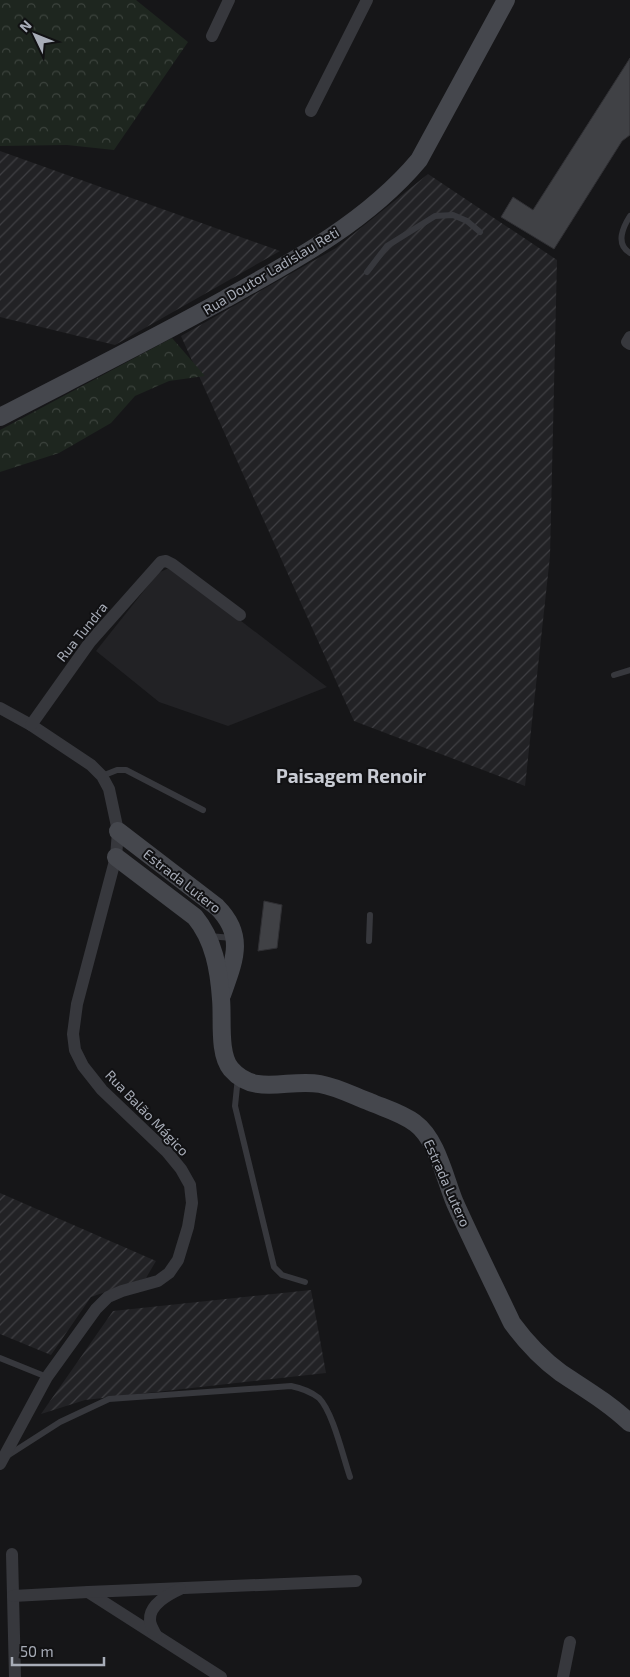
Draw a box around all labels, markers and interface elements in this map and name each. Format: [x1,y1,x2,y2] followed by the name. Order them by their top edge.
[10,10,60,60] north arrow
[15,16,35,35] text: N
[200,223,342,318] street label: Rua Doutor Ladislau Reti
[53,599,111,665] street label: Rua Tundra
[276,764,426,787] district label: Paisagem Renoir
[140,845,225,916] street label: Estrada Lutero
[102,1066,193,1159] street label: Rua Balão Mágico
[421,1136,474,1229] street label: Estrada Lutero
[12,1634,105,1666] scale bar
[20,1642,54,1660] text: 50 m

